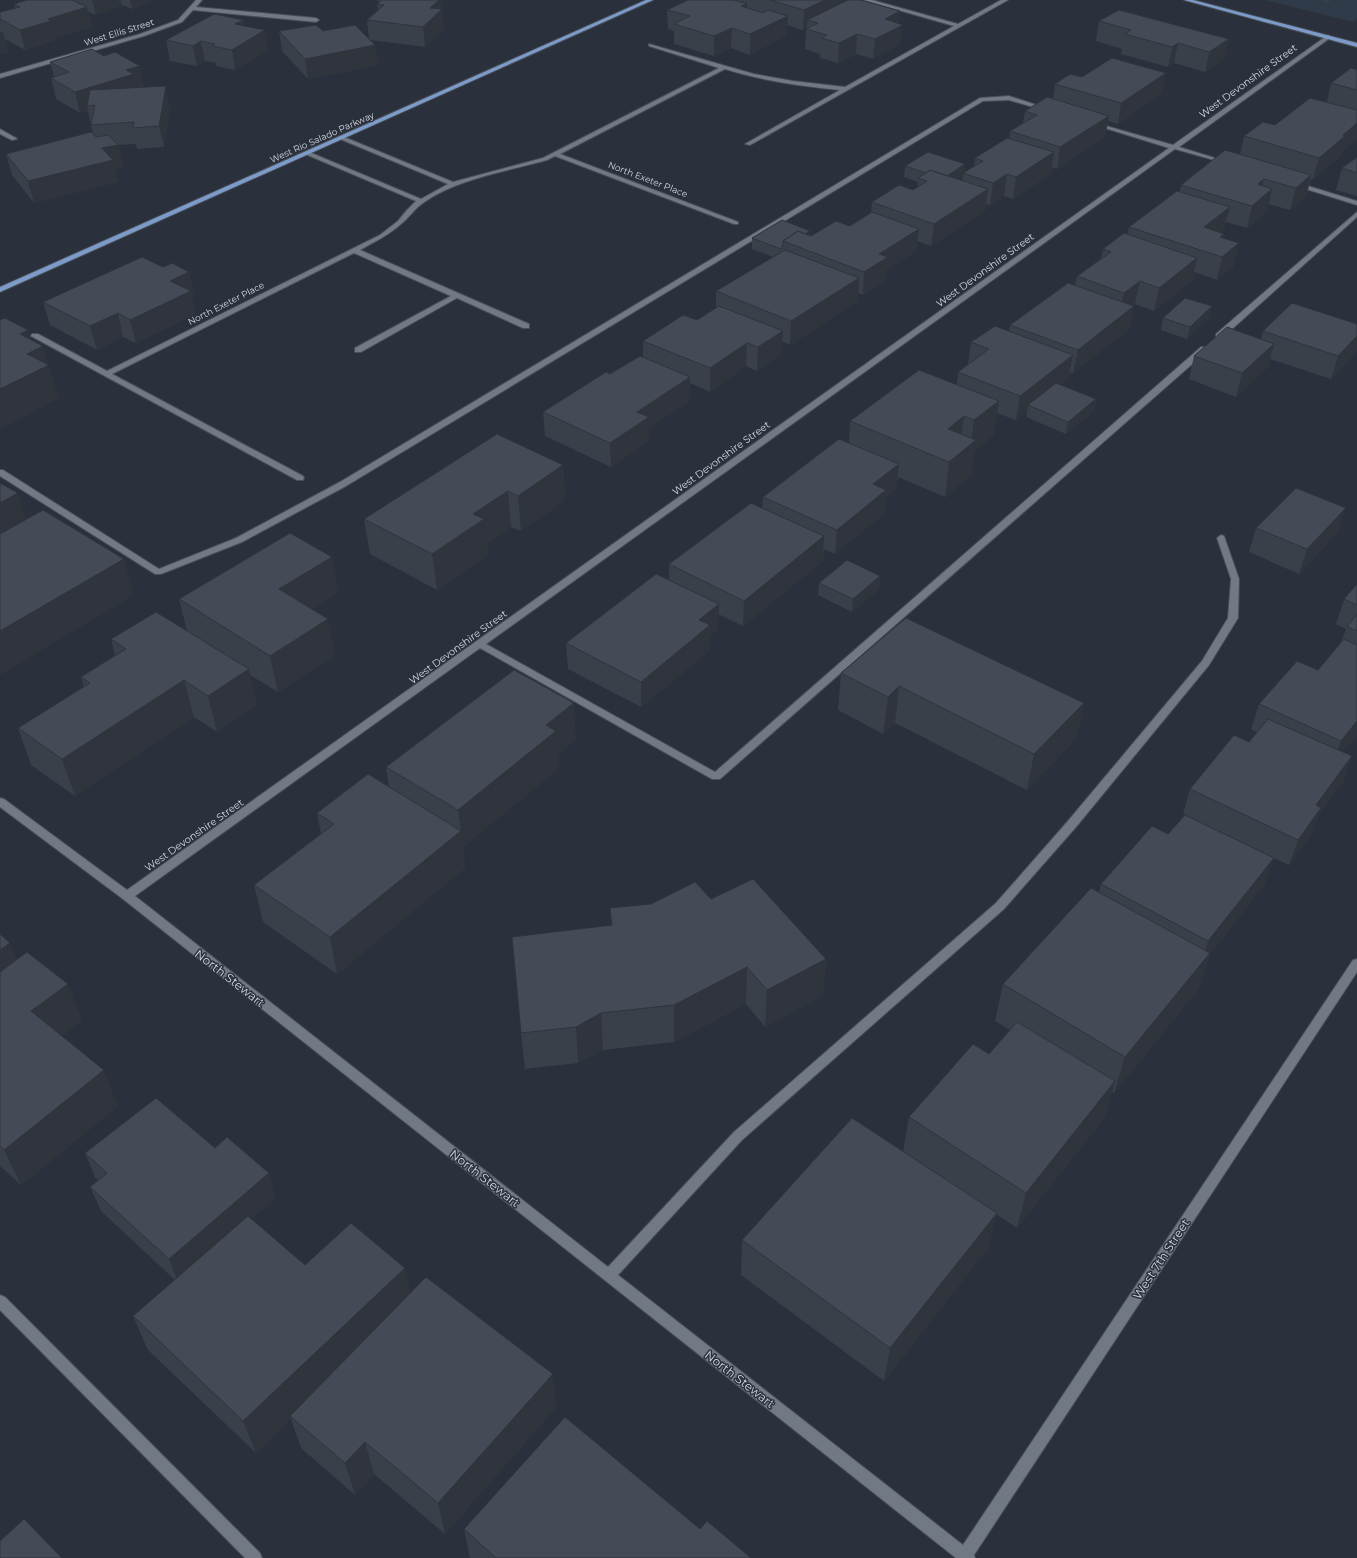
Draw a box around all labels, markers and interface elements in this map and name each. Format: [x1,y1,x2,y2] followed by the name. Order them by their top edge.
[83,16,156,48] street label: West Ellis Street
[1197,41,1299,121] street label: West Devonshire Street
[268,109,376,165] street label: West Rio Salado Parkway
[607,159,690,199] street label: North Exeter Place
[934,230,1036,310] street label: West Devonshire Street
[186,279,267,327] street label: North Exeter Place
[670,418,772,498] street label: West Devonshire Street
[407,607,509,687] street label: West Devonshire Street
[142,796,246,874] street label: West Devonshire Street
[192,946,268,1010] street label: North Stewart
[447,1146,523,1210] street label: North Stewart
[1129,1216,1193,1302] street label: West 7th Street
[702,1347,778,1411] street label: North Stewart

